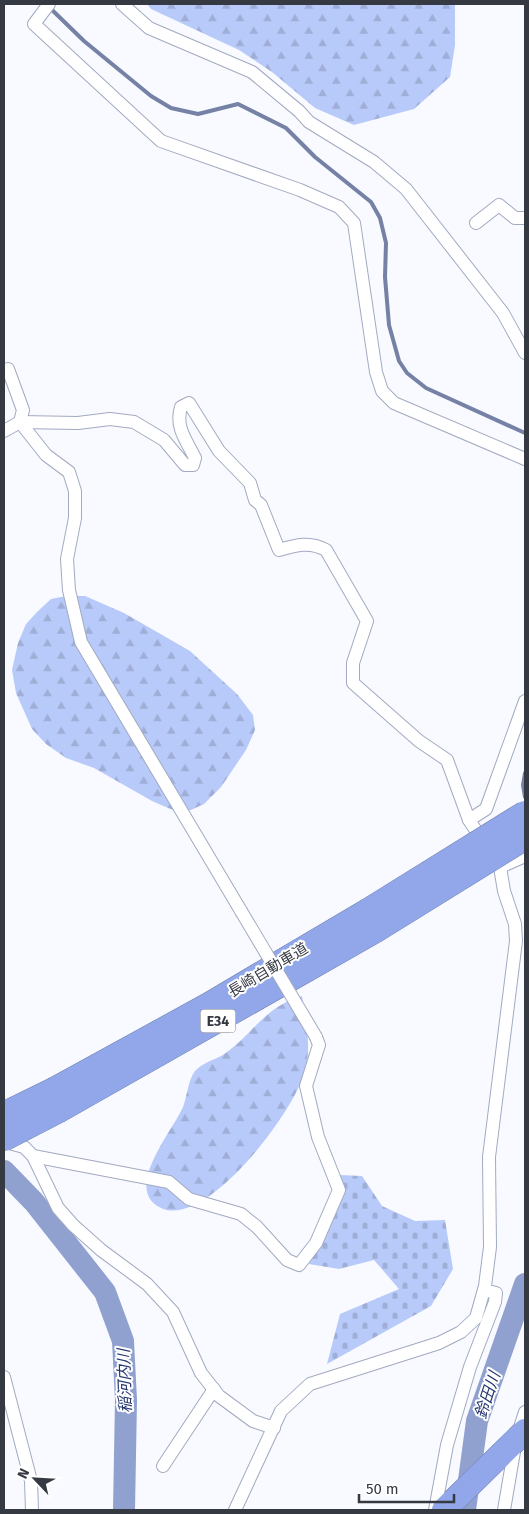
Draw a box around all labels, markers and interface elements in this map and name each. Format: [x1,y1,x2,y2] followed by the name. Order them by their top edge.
[225,939,311,1001] street label: 長崎自動車道
[200,1009,236,1032] road number: E34
[114,1347,135,1413] water label: 稲河内川
[471,1367,505,1421] water label: 鈴田川
[10,1454,60,1504] north arrow
[14,1466,33,1482] text: N
[359,1472,454,1504] scale bar
[366,1480,399,1498] text: 50 m

